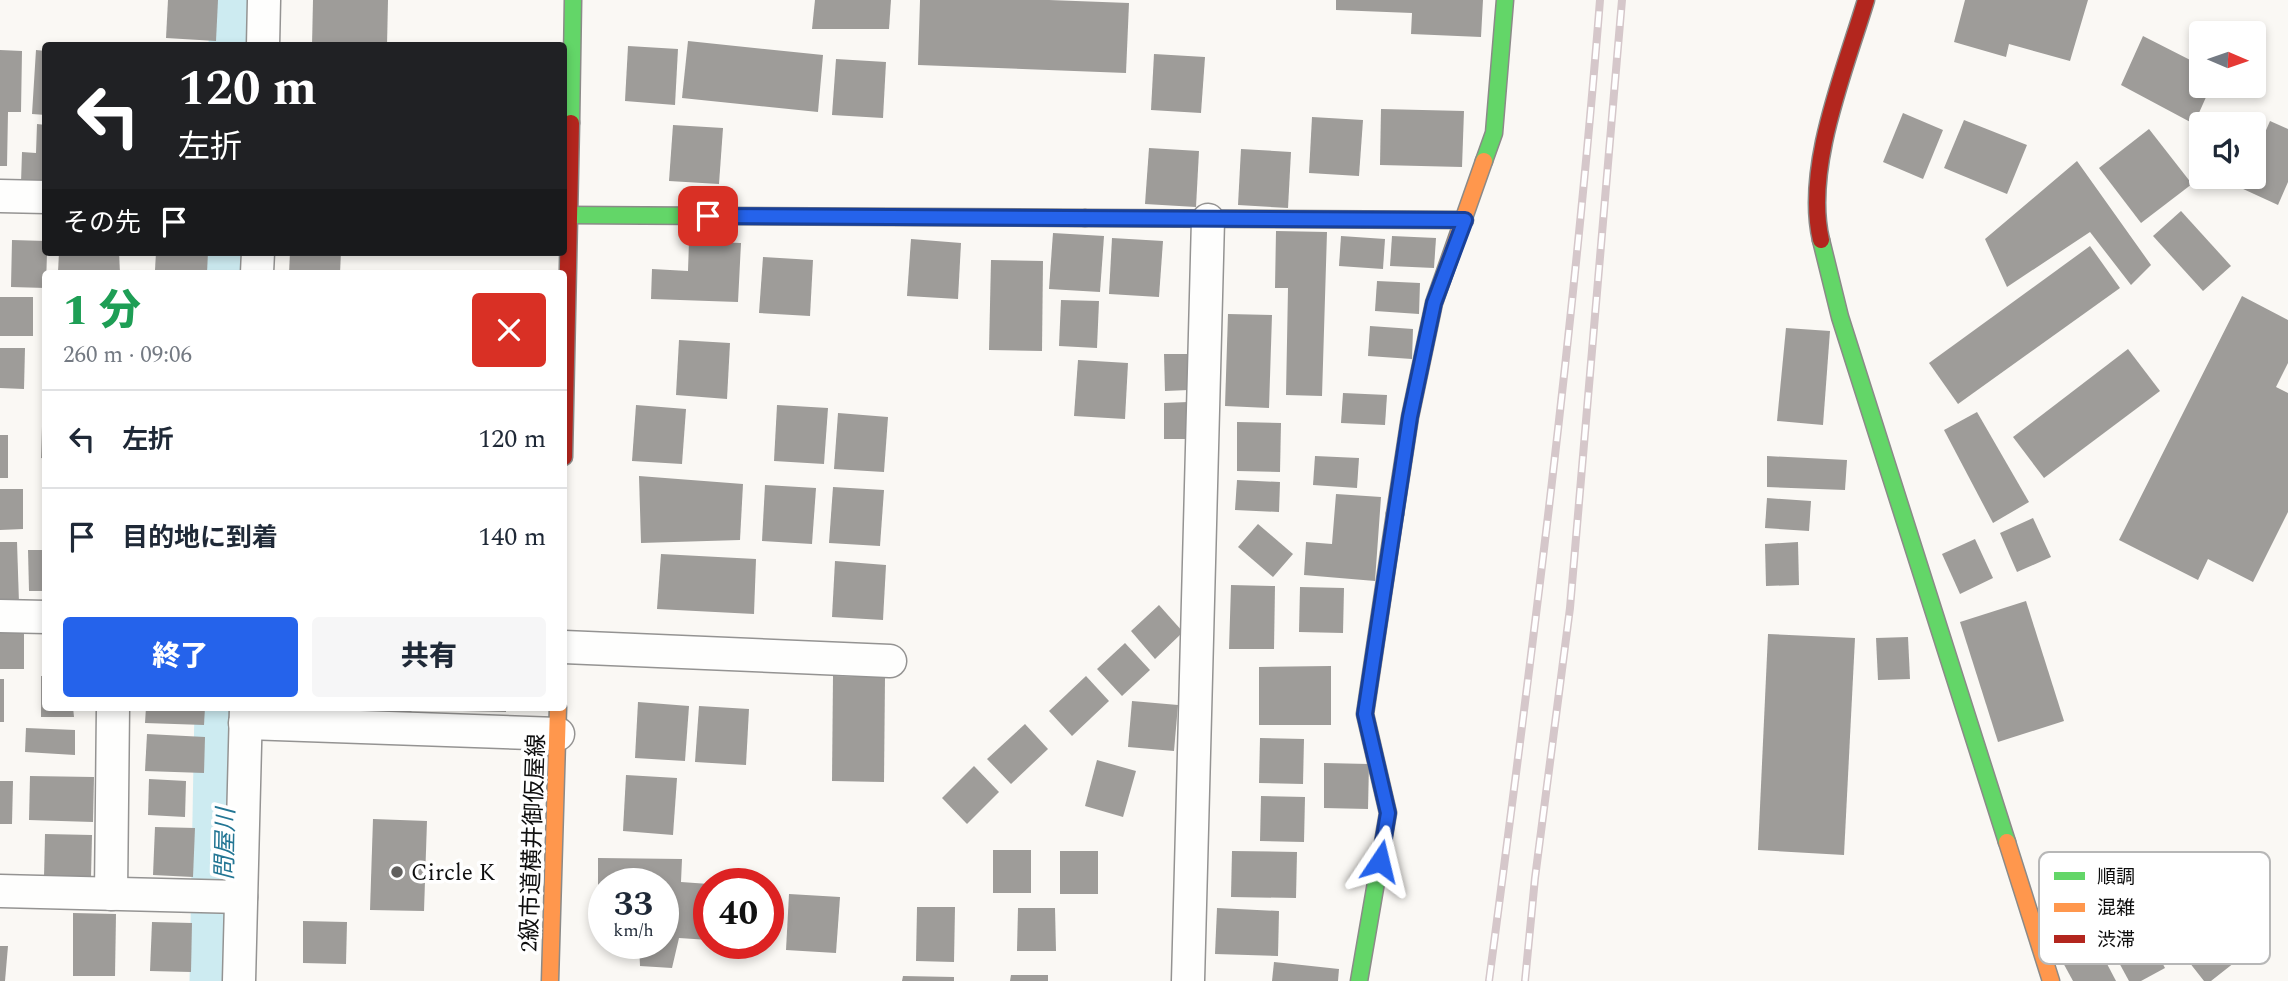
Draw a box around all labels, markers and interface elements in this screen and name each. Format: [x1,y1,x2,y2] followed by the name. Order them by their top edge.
[2189,21,2266,98] north arrow
[2189,21,2266,189] map controls
[178,52,317,127] text: 120 m
[63,70,154,161] icon: left
[2189,112,2266,189] button: sound
[178,123,242,172] text: 左折
[678,186,738,246] pin
[689,197,727,235] icon: arrive
[63,203,141,243] text: その先
[155,203,193,241] icon: arrive
[63,280,141,343] text: 1 分
[472,293,546,367] button: close
[63,338,192,373] text: 260 m · 09:06
[478,419,546,459] text: 120 m
[63,420,101,458] icon: left
[122,420,174,460] text: 左折
[478,517,546,557] text: 140 m
[63,518,101,556] icon: arrive
[122,518,278,558] text: 目的地に到着
[63,617,298,697] button: 終了
[312,617,546,697] button: 共有
[512,733,555,953] street label: 2級市道横井御仮屋線
[207,805,245,880] water label: 問屋川
[1343,824,1417,898] position arrow
[2039,852,2270,964] legend
[411,856,496,891] place label: Circle K
[2097,863,2135,892] text: 順調
[389,864,405,880] marker: Circle K
[693,868,784,959] speed limit sign: 40
[614,878,653,931] text: 33
[2097,894,2135,923] text: 混雑
[613,917,654,944] text: km/h
[2097,926,2135,955] text: 渋滞

